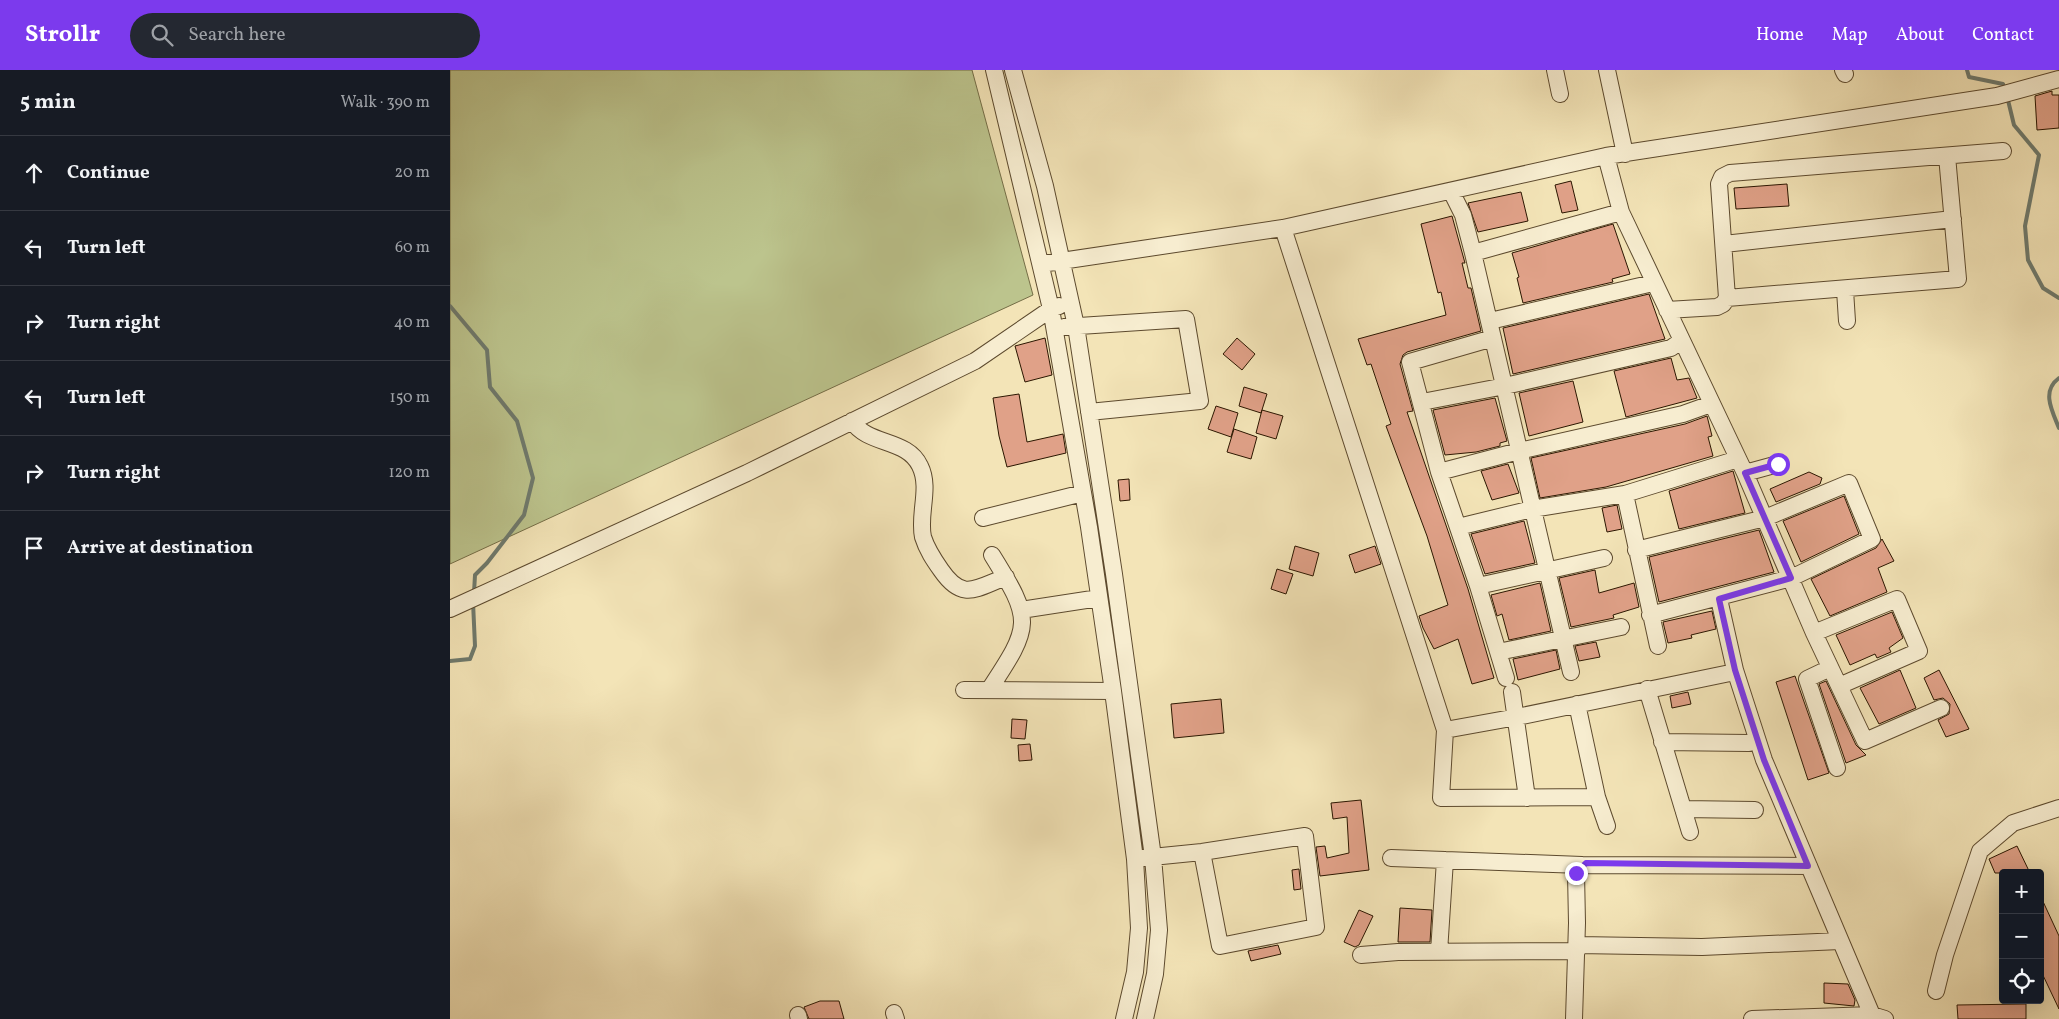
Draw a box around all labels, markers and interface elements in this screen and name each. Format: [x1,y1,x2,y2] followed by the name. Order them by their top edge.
[130,13,480,58] search box
[25,18,100,52] text: Strollr
[148,21,176,49] icon: search
[188,22,286,48] text: Search here
[1756,23,1804,48] text: Home
[1832,23,1868,48] text: Map
[1896,23,1944,48] text: About
[1972,23,2034,48] text: Contact
[20,88,76,117] text: 5 min
[341,92,430,114] text: Walk · 390 m
[20,159,48,187] icon: ahead
[67,160,150,186] text: Continue
[395,162,430,184] text: 20 m
[20,234,48,262] icon: left
[67,235,146,261] text: Turn left
[395,237,430,259] text: 60 m
[20,309,48,337] icon: right
[67,310,160,336] text: Turn right
[394,312,430,334] text: 40 m
[20,384,48,412] icon: left
[67,385,146,411] text: Turn left
[389,387,430,409] text: 150 m
[1767,453,1790,476] route start
[20,459,48,487] icon: right
[67,460,160,486] text: Turn right
[388,462,430,484] text: 120 m
[20,534,48,562] icon: arrive
[67,535,253,561] text: Arrive at destination
[1565,862,1588,885] route end
[1999,869,2044,1004] map controls
[1999,869,2044,914] button: +
[1999,914,2044,959] button: −
[1999,959,2044,1004] button: locate

